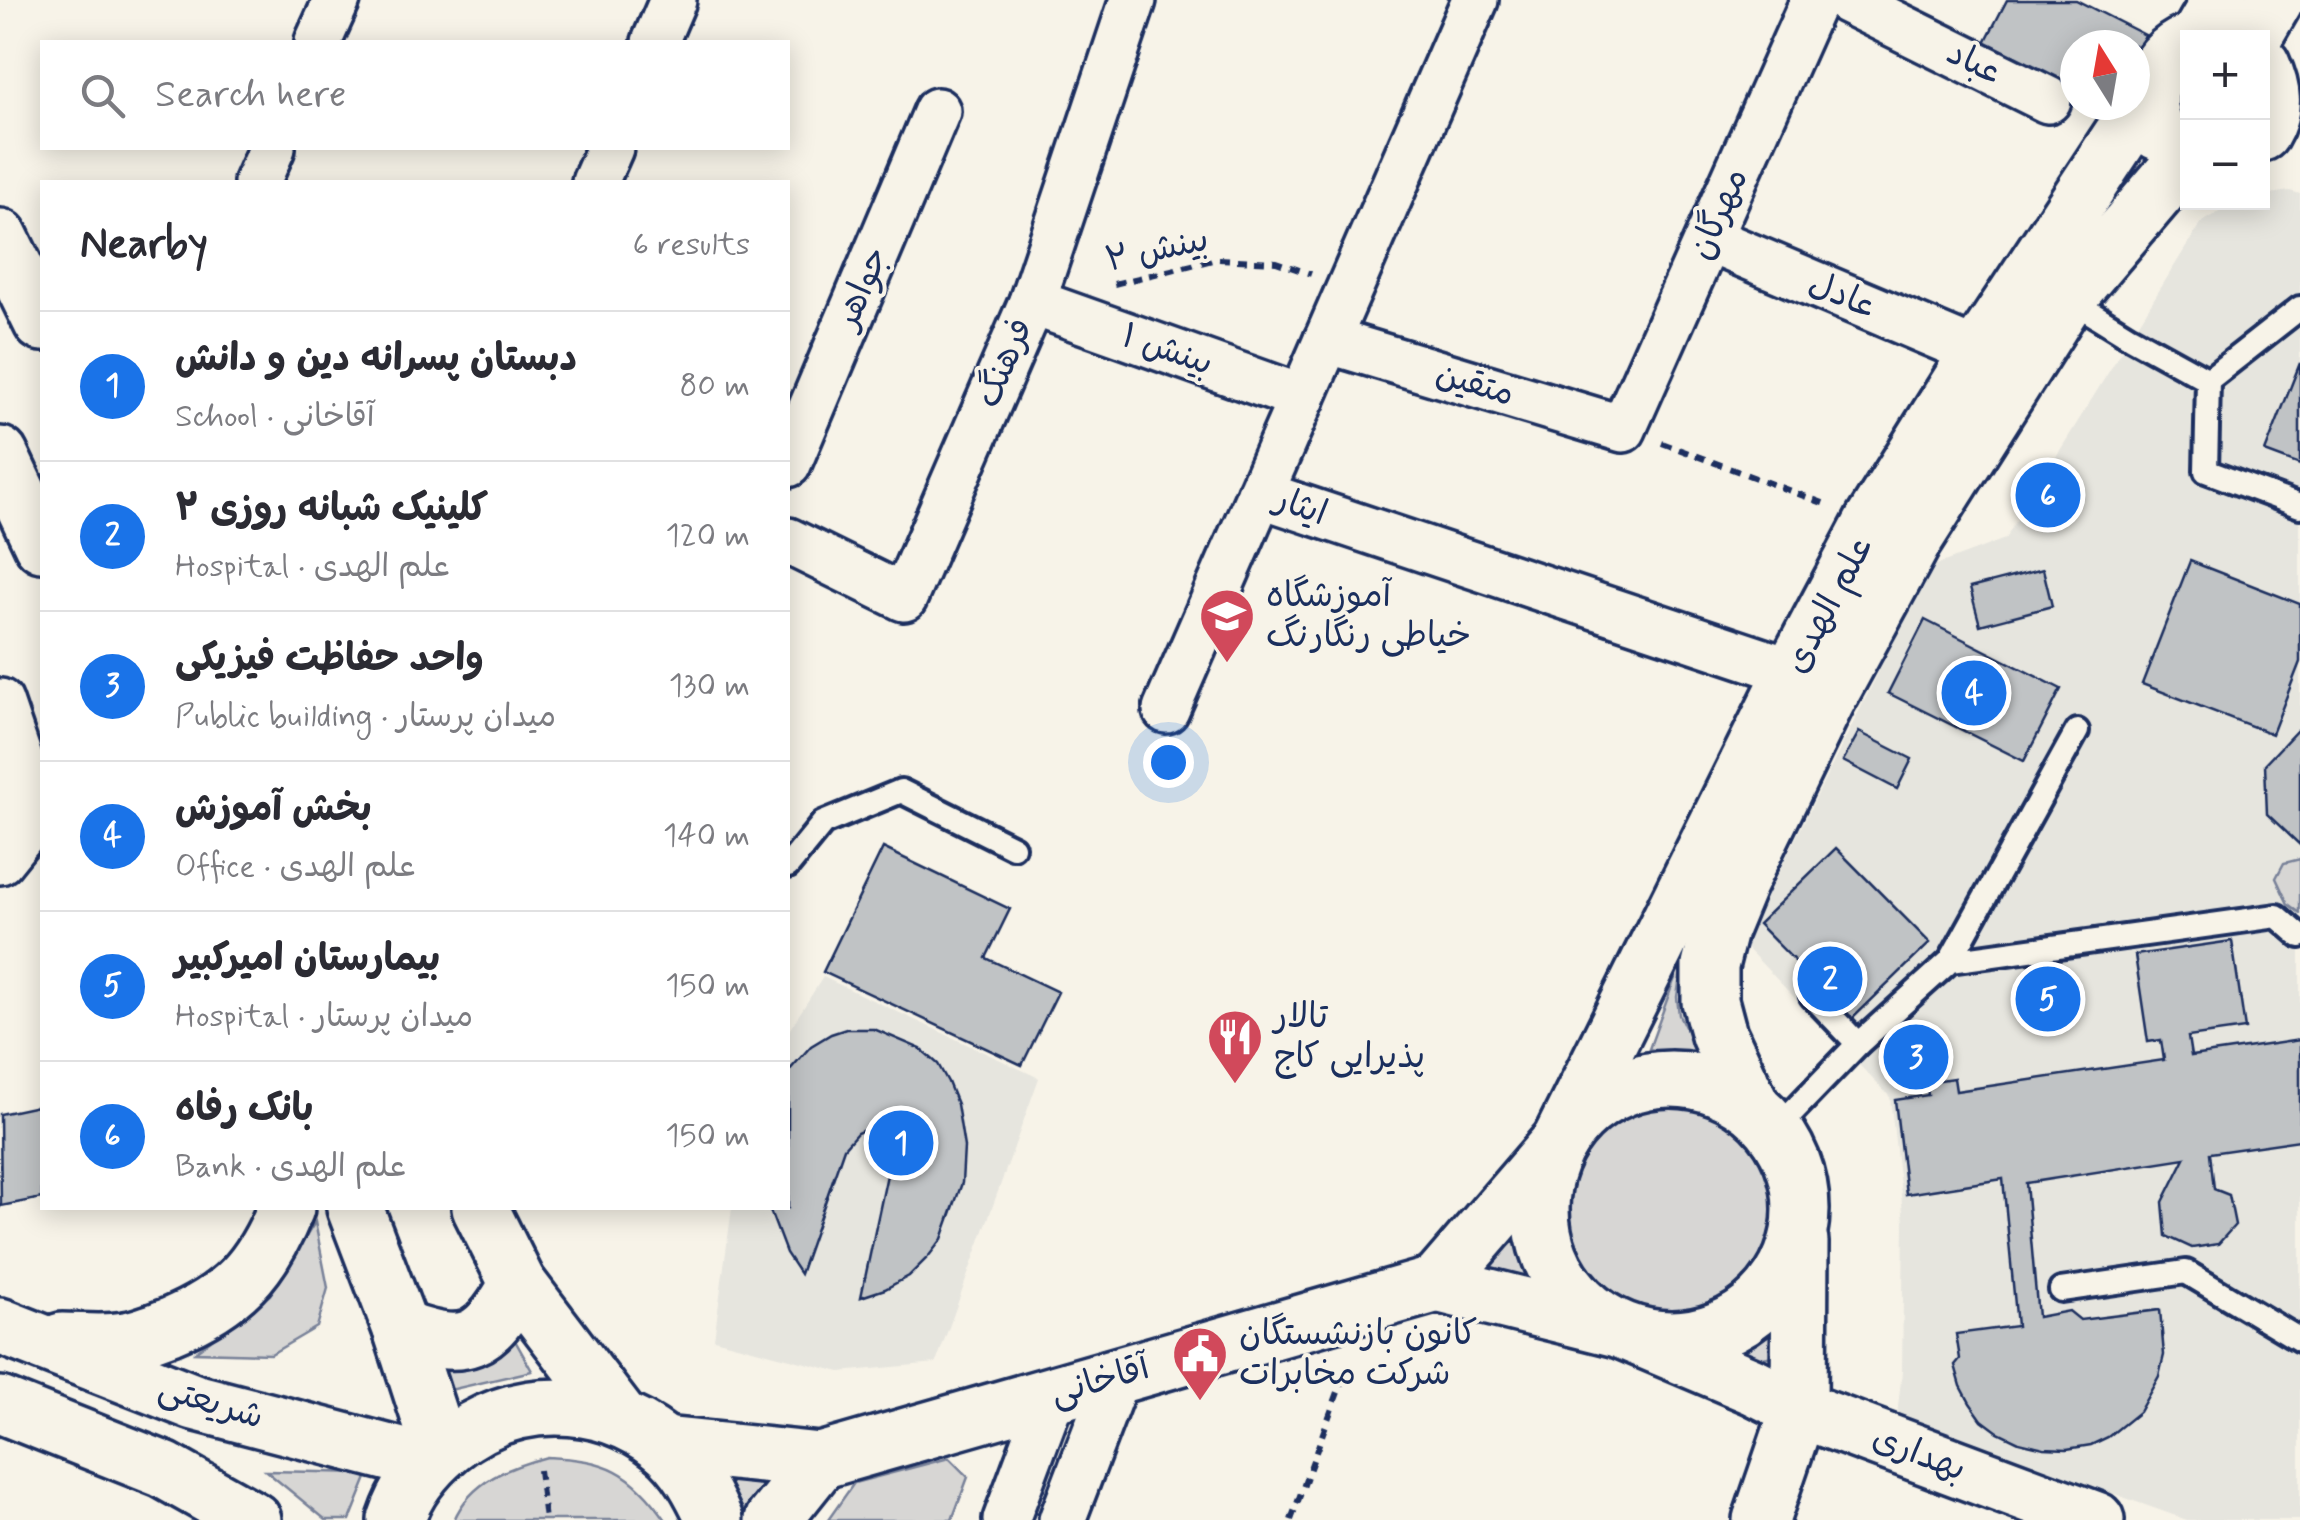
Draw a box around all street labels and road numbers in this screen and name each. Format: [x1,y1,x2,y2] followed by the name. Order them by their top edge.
[1939,30,2009,96] street label: عباد
[1679,161,1759,267] street label: مهرگان
[1101,217,1213,283] street label: بینش ۲
[823,240,900,339] street label: جواهر
[1801,261,1885,331] street label: عادل
[966,311,1044,415] street label: فرهنگ
[1115,313,1219,387] street label: بینش ۱
[1430,350,1520,418] street label: متقین
[1266,475,1333,538] street label: ایثار
[1774,528,1886,682] street label: علم الهدی
[1045,1345,1156,1417] street label: آقاخانی
[153,1365,269,1441] street label: شریعتی
[1866,1415,1972,1493] street label: بهداری

